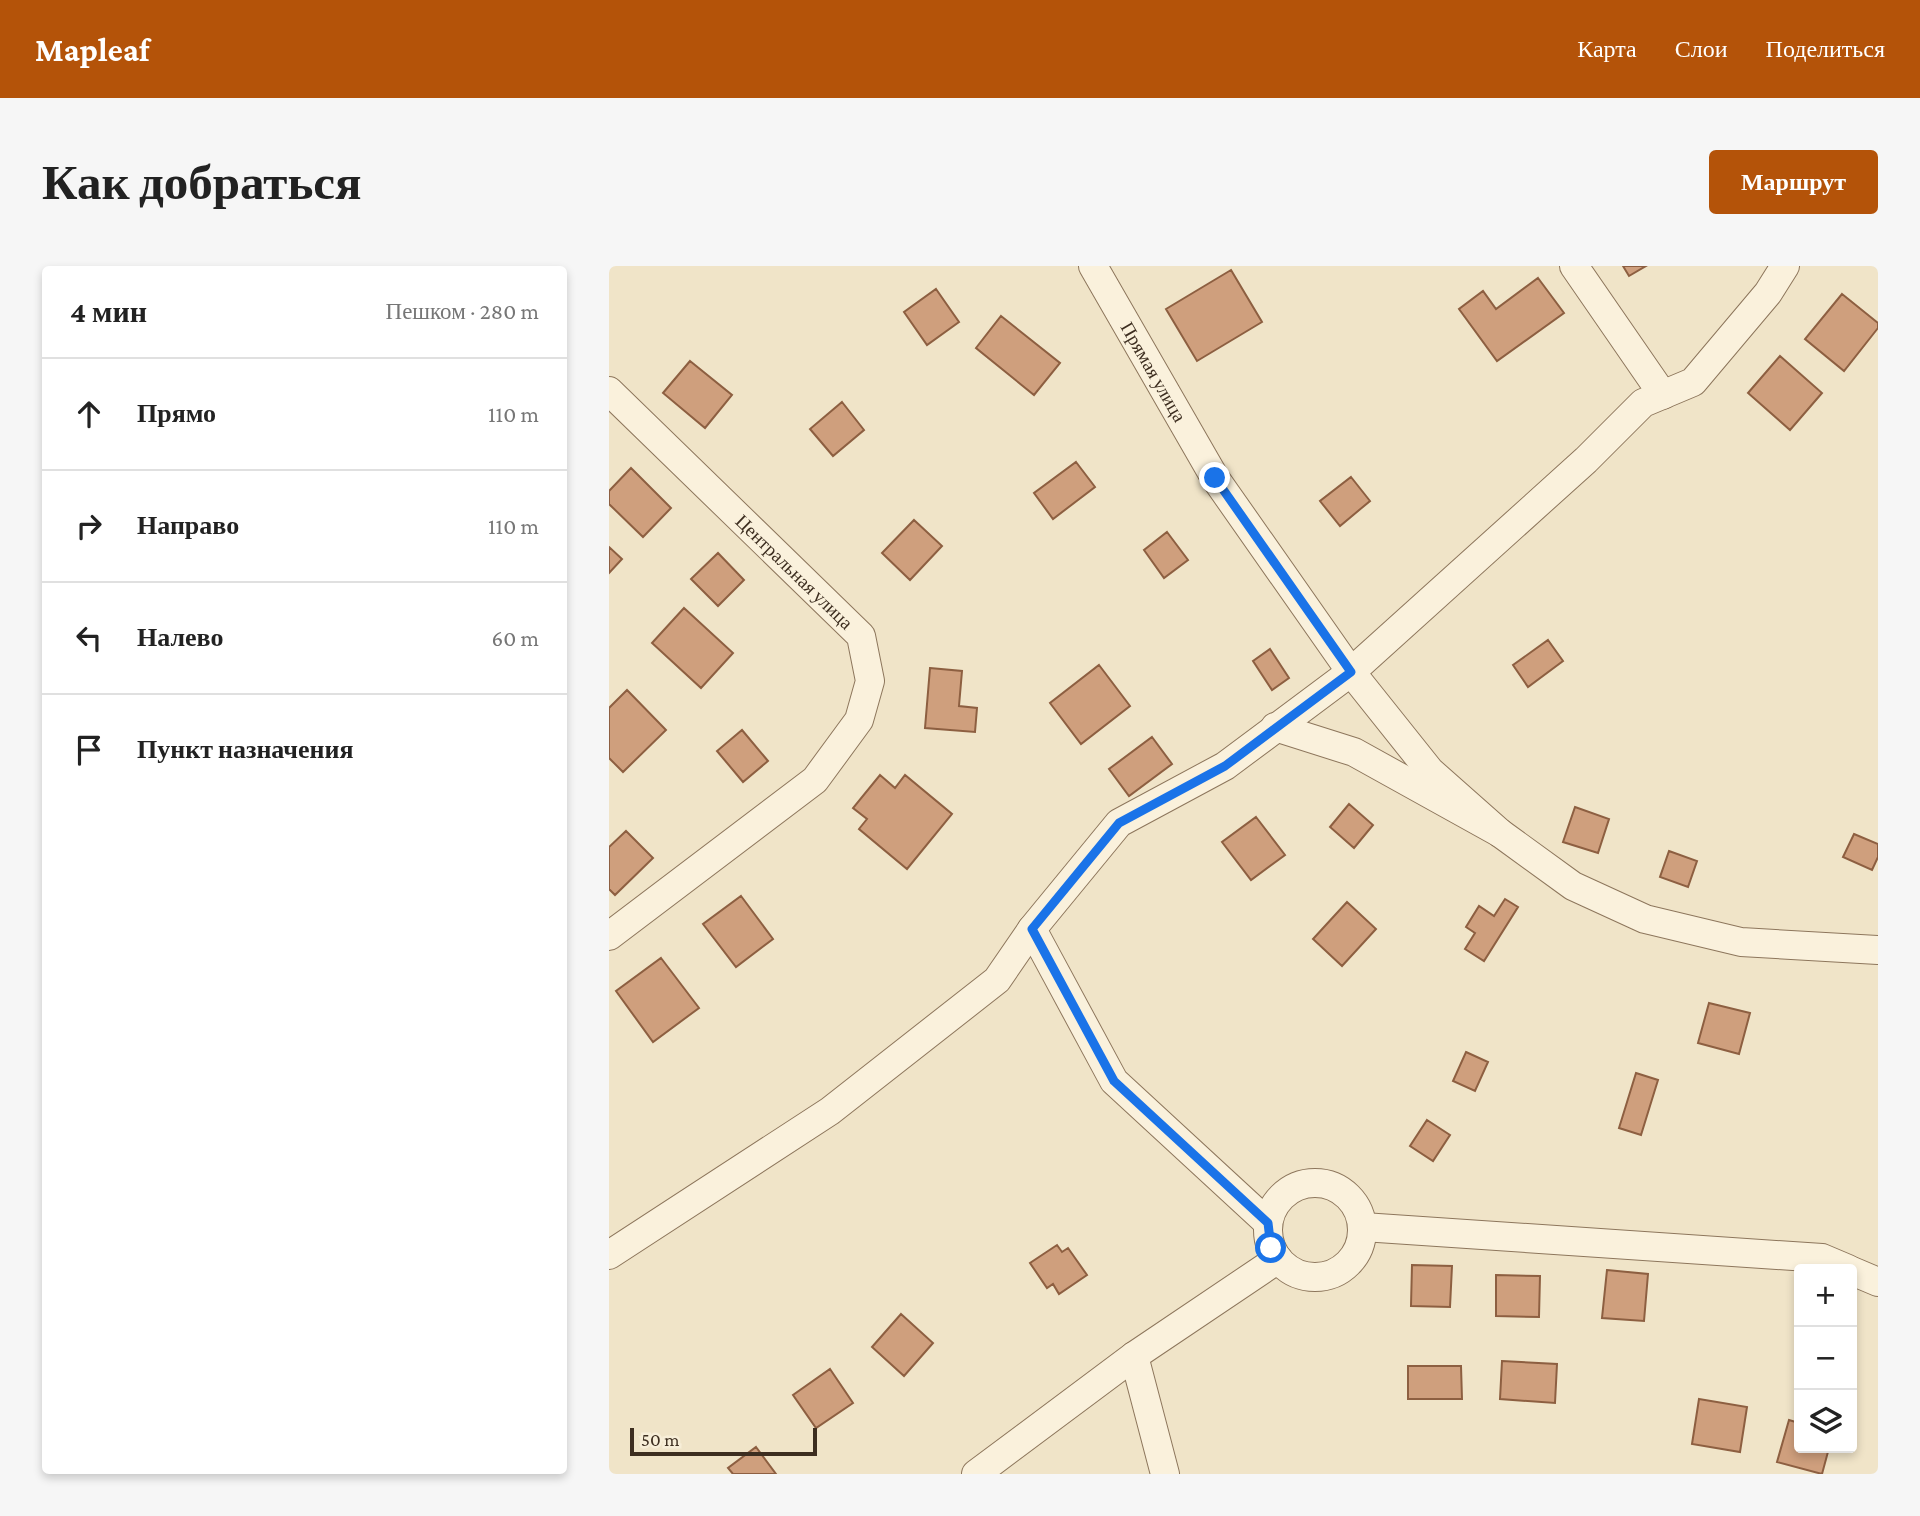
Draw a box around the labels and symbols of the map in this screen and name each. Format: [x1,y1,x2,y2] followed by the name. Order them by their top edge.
[1116,318,1191,426] street label: Прямая улица
[1199,462,1230,493] route end
[731,510,858,634] street label: Центральная улица
[1255,1232,1286,1263] route start
[630,1425,817,1457] scale bar

